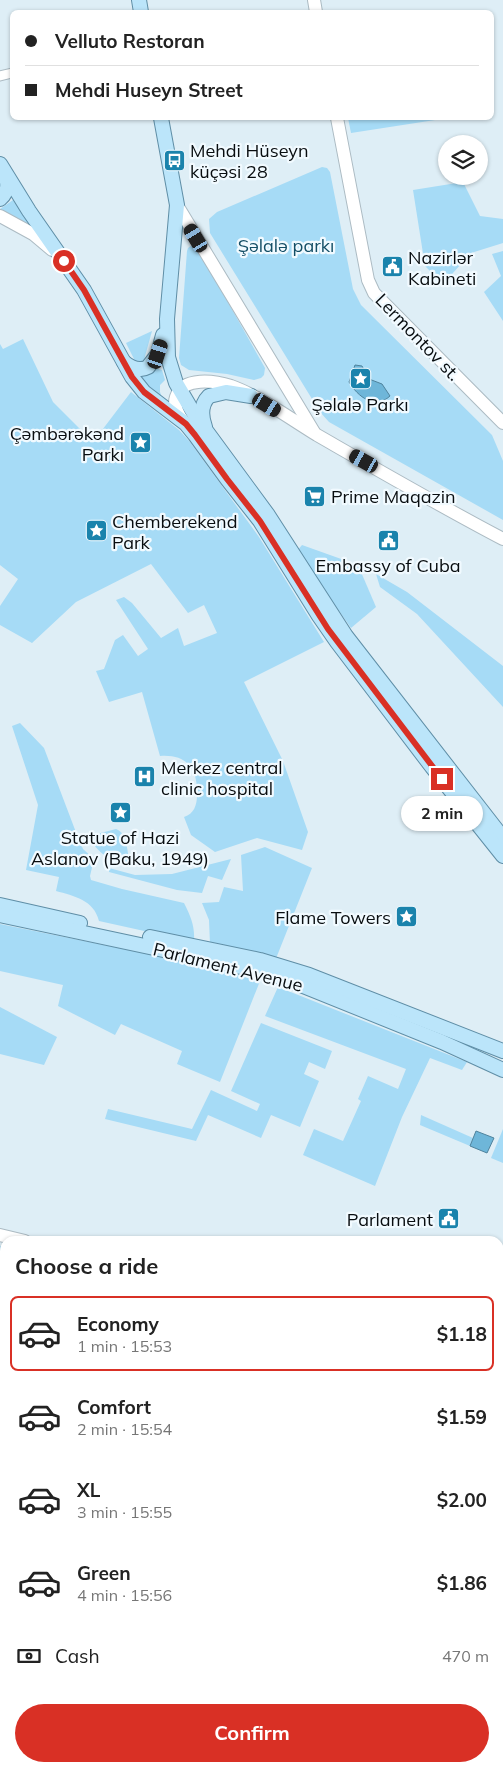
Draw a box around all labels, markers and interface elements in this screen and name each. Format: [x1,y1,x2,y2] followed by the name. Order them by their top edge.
[55,29,205,53] text: Velluto Restoran
[55,78,243,102] text: Mehdi Huseyn Street
[438,135,488,185] map controls
[438,135,488,185] button: layers
[190,139,308,183] place label: Mehdi Hüseyn küçəsi 28
[162,148,186,172] bus stop icon: Mehdi Hüseyn küçəsi 28
[181,221,210,255] car
[238,234,334,257] park label: Şəlalə parkı
[408,246,476,290] place label: Nazirlər Kabineti
[53,250,75,272] route start
[380,255,404,279] public building icon: Nazirlər Kabineti
[371,288,465,386] street label: Lermontov st.
[146,337,169,371] car
[348,367,372,391] place icon: Şəlalə Parkı
[250,391,283,419] car
[311,393,409,416] place label: Şəlalə Parkı
[10,422,124,466] place label: Çəmbərəkənd Parkı
[128,431,152,455] place icon: Çəmbərəkənd Parkı
[347,447,380,475] car
[303,484,327,508] supermarket icon: Prime Maqazin
[331,485,456,508] place label: Prime Maqazin
[112,510,237,554] place label: Chemberekend Park
[84,519,108,543] place icon: Chemberekend Park
[376,528,400,552] public building icon: Embassy of Cuba
[316,554,460,577] place label: Embassy of Cuba
[161,756,283,800] place label: Merkez central clinic hospital
[133,765,157,789] hospital icon: Merkez central clinic hospital
[431,768,453,790] route end
[401,796,483,832] callout: 2 min
[108,800,132,824] place icon: Statue of Hazi Aslanov (Baku, 1949)
[421,803,463,823] text: 2 min
[31,826,209,870] place label: Statue of Hazi Aslanov (Baku, 1949)
[395,905,419,929] place icon: Flame Towers
[275,906,391,929] place label: Flame Towers
[151,937,305,997] street label: Parlament Avenue
[437,1207,461,1231] public building icon: Parlament
[347,1208,433,1231] place label: Parlament
[15,1252,158,1280] text: Choose a ride
[17,1311,62,1356] icon: car
[77,1312,159,1336] text: Economy
[437,1322,487,1346] text: $1.18
[77,1336,172,1356] text: 1 min · 15:53
[17,1394,62,1439] icon: car
[77,1395,151,1419] text: Comfort
[437,1405,487,1429] text: $1.59
[77,1419,172,1439] text: 2 min · 15:54
[17,1477,62,1522] icon: car
[77,1478,100,1502] text: XL
[437,1488,487,1512] text: $2.00
[77,1502,172,1522] text: 3 min · 15:55
[17,1560,62,1605] icon: car
[77,1561,131,1585] text: Green
[437,1571,487,1595] text: $1.86
[77,1585,172,1605] text: 4 min · 15:56
[15,1642,43,1670] icon: cash
[55,1644,100,1668] text: Cash
[442,1646,489,1666] text: 470 m
[15,1704,489,1762] button: Confirm

